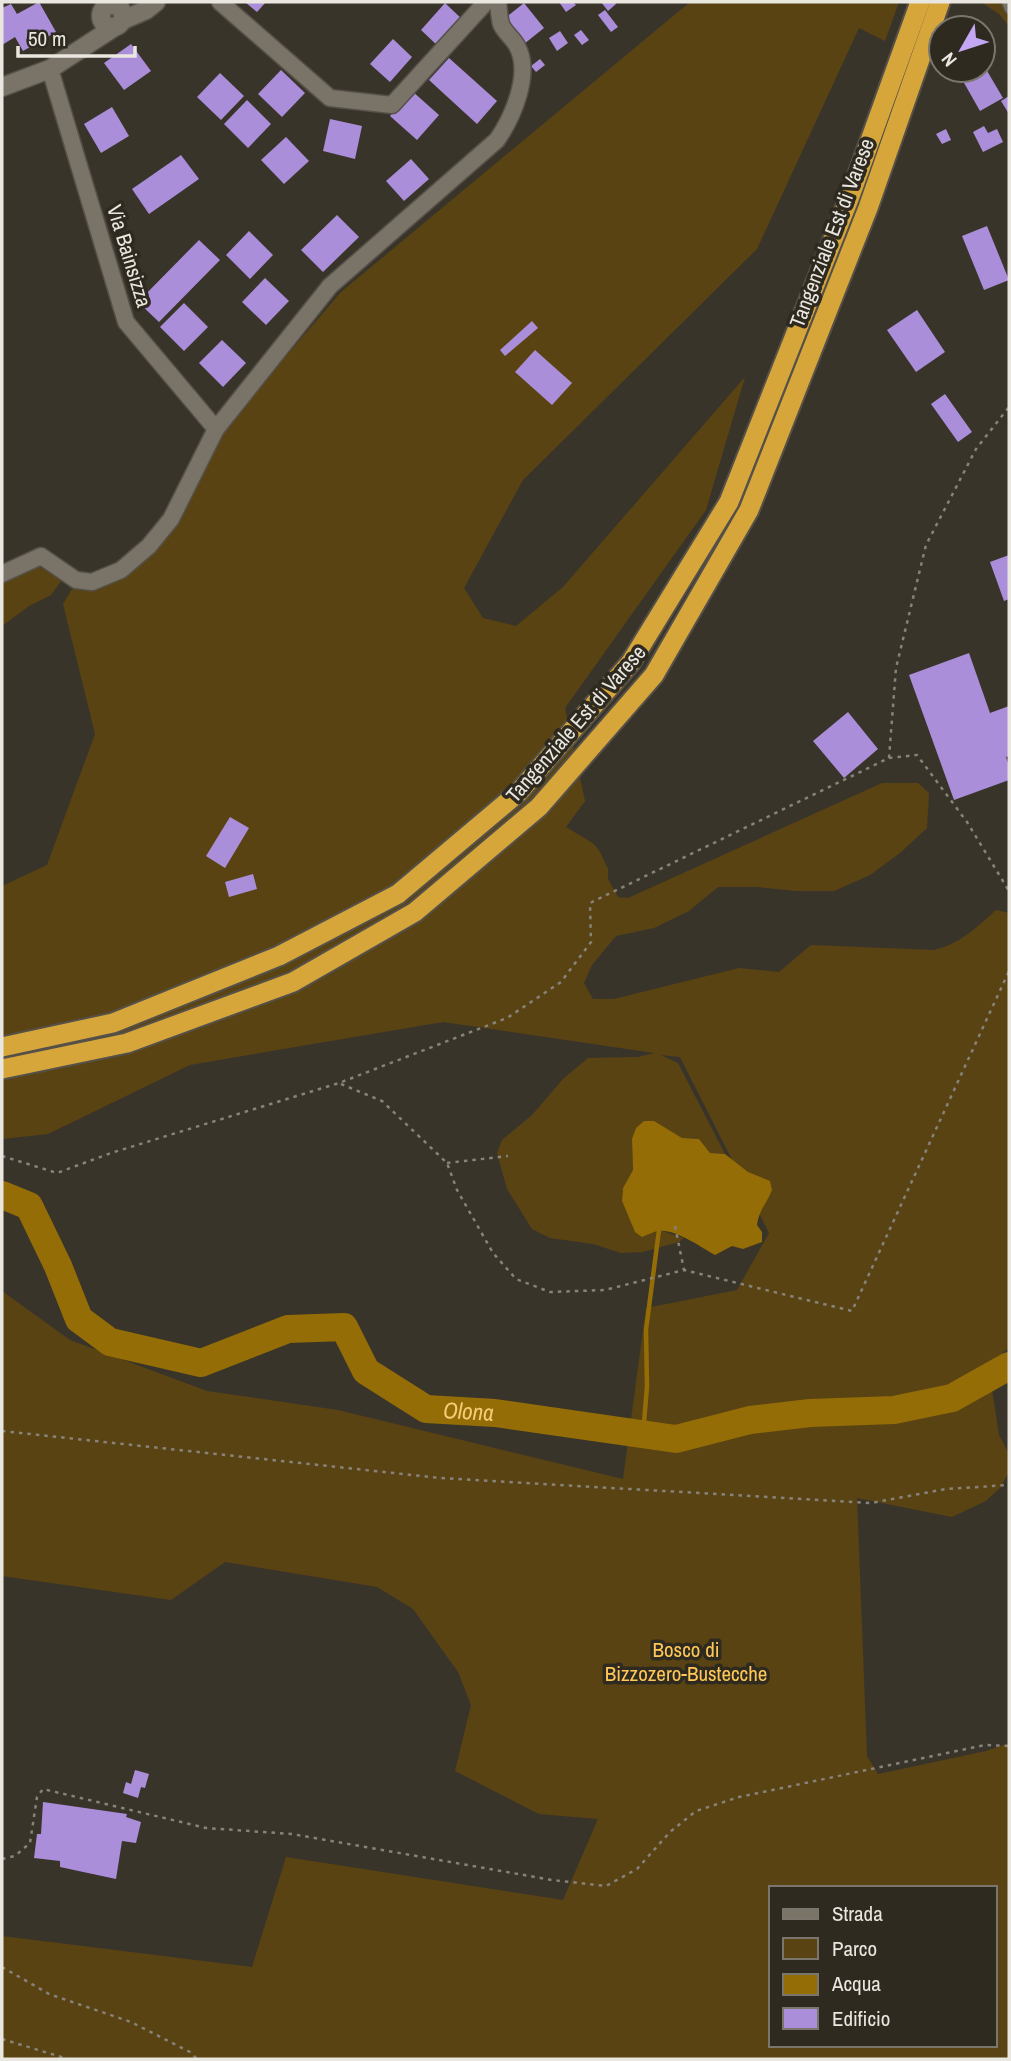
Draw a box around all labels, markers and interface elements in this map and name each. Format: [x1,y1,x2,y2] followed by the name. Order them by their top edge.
[18,14,135,58] scale bar
[927,14,997,84] north arrow
[28,24,66,53] text: 50 m
[935,47,962,72] text: N
[782,134,881,331] street label: Tangenziale Est di Varese
[100,201,159,311] street label: Via Bainsizza
[499,639,652,809] street label: Tangenziale Est di Varese
[442,1394,495,1428] water label: Olona
[605,1635,767,1688] park label: Bosco di Bizzozero-Bustecche
[769,1886,997,2047] legend
[832,1899,883,1928] text: Strada
[832,1934,877,1963] text: Parco
[831,1969,881,1998] text: Acqua
[832,2004,890,2033] text: Edificio

